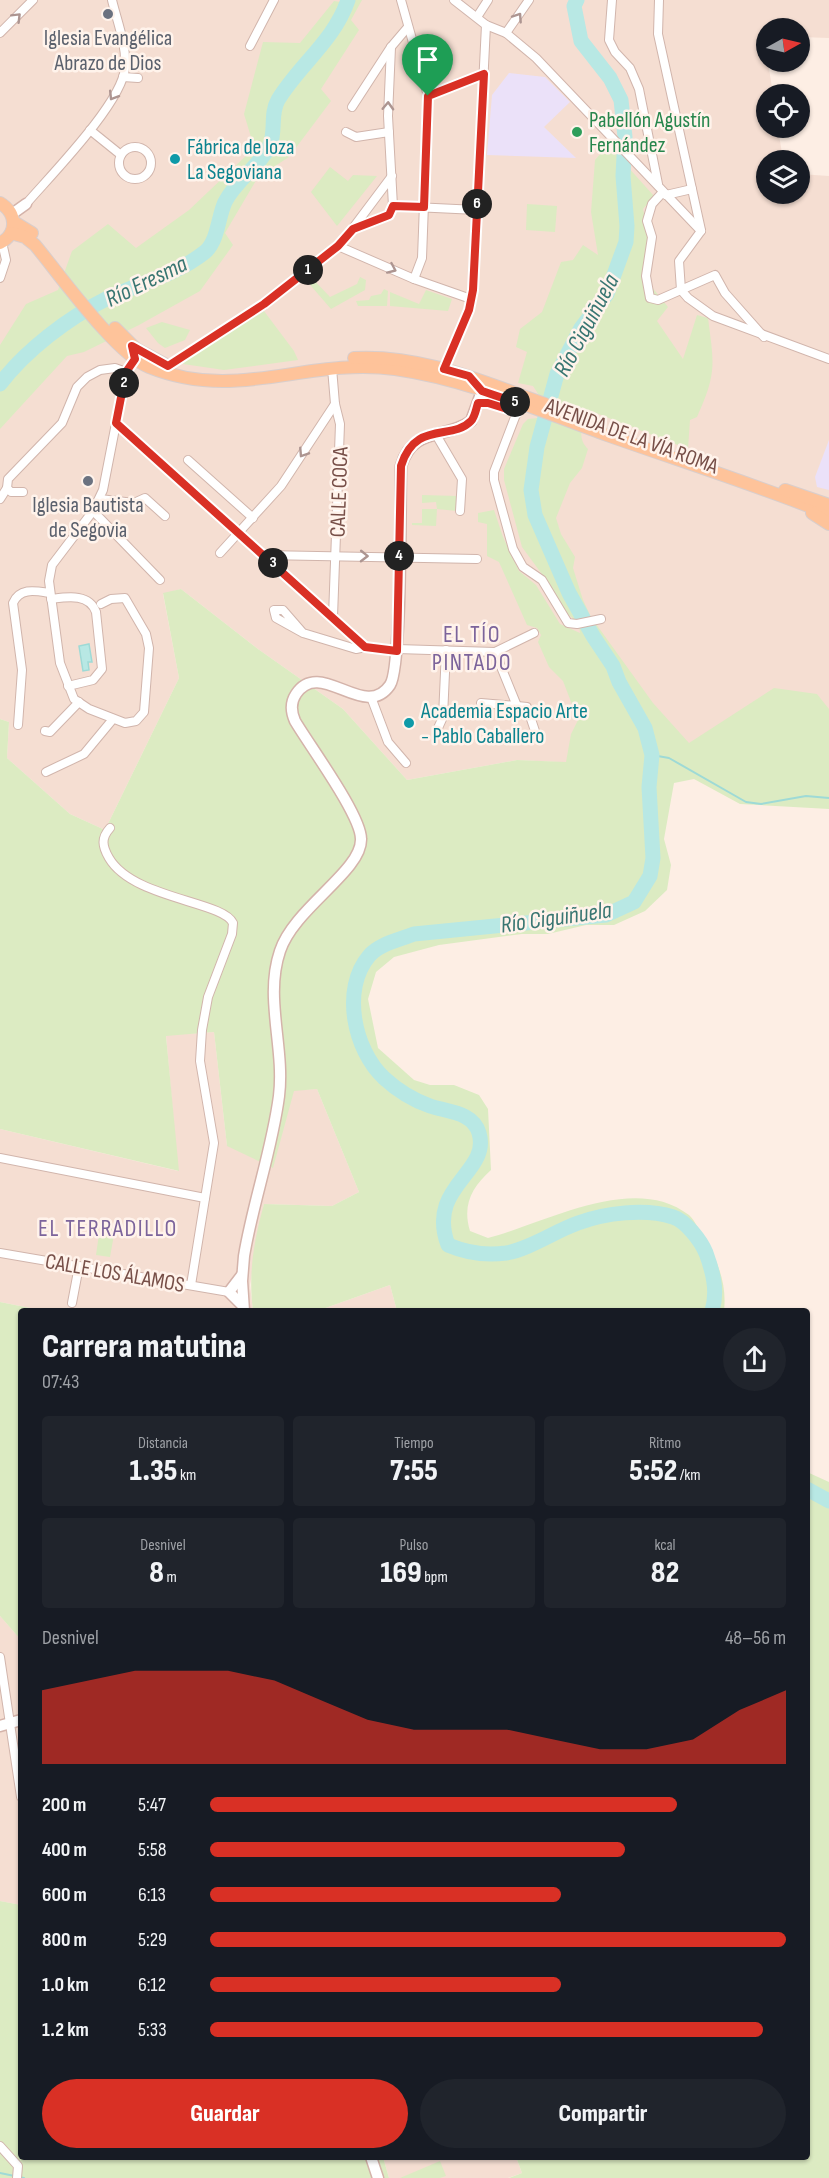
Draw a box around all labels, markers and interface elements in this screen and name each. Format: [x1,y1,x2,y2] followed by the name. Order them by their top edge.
[101,7,115,21] marker: Iglesia Evangélica Abrazo de Dios
[510,12,521,23] one-way arrow
[9,13,20,24] one-way arrow
[756,18,810,72] north arrow
[756,18,810,204] map controls
[44,25,172,77] place label: Iglesia Evangélica Abrazo de Dios
[402,34,453,96] pin
[411,43,444,76] icon: arrive
[756,84,810,138] button: locate
[108,90,120,100] one-way arrow
[382,101,395,110] one-way arrow
[589,107,711,159] place label: Pabellón Agustín Fernández
[570,125,584,139] marker: Pabellón Agustín Fernández
[187,134,294,186] place label: Fábrica de loza La Segoviana
[756,150,810,204] button: layers
[168,152,182,166] marker: Fábrica de loza La Segoviana
[462,189,492,219] pin: 6
[473,194,481,213] text: 6
[101,249,192,314] water label: Río Eresma
[293,255,323,285] pin: 1
[305,260,311,279] text: 1
[385,262,396,274] one-way arrow
[547,269,626,381] water label: Río Ciguiñuela
[109,368,139,398] pin: 2
[120,373,128,392] text: 2
[500,387,530,417] pin: 5
[511,392,519,411] text: 5
[540,392,722,480] street label: AVENIDA DE LA VÍA ROMA
[324,446,355,538] street label: CALLE COCA
[299,447,311,457] one-way arrow
[81,474,95,488] marker: Iglesia Bautista de Segovia
[32,492,144,544] place label: Iglesia Bautista de Segovia
[384,541,414,571] pin: 4
[395,546,403,565] text: 4
[258,548,288,578] pin: 3
[360,549,369,562] one-way arrow
[269,553,277,572] text: 3
[432,620,512,677] district label: EL TÍO PINTADO
[420,698,588,750] place label: Academia Espacio Arte - Pablo Caballero
[402,716,416,730] marker: Academia Espacio Arte - Pablo Caballero
[499,895,614,940] water label: Río Ciguiñuela
[38,1214,178,1243] district label: EL TERRADILLO
[43,1248,186,1299] street label: CALLE LOS ÁLAMOS
[42,1327,246,1367] text: Carrera matutina
[723,1328,786,1391] button: share
[42,1370,79,1394] text: 07:43
[138,1434,188,1453] text: Distancia
[394,1434,434,1453] text: Tiempo
[649,1434,681,1453] text: Ritmo
[130,1453,177,1489] text: 1.35
[390,1453,438,1489] text: 7:55
[629,1453,677,1489] text: 5:52
[177,1466,196,1485] text: km
[677,1466,701,1485] text: /km
[140,1536,186,1555] text: Desnivel
[400,1536,428,1555] text: Pulso
[654,1536,676,1555] text: kcal
[149,1555,164,1591] text: 8
[380,1555,422,1591] text: 169
[651,1555,679,1591] text: 82
[164,1568,177,1587] text: m
[422,1568,448,1587] text: bpm
[42,1626,99,1650] text: Desnivel
[725,1626,786,1650] text: 48–56 m
[42,1793,86,1817] text: 200 m
[138,1793,166,1817] text: 5:47
[42,1838,87,1862] text: 400 m
[138,1838,167,1862] text: 5:58
[42,1883,87,1907] text: 600 m
[138,1883,166,1907] text: 6:13
[42,1928,87,1952] text: 800 m
[138,1928,167,1952] text: 5:29
[42,1973,89,1997] text: 1.0 km
[138,1973,166,1997] text: 6:12
[42,2018,89,2042] text: 1.2 km
[138,2018,167,2042] text: 5:33
[42,2079,408,2148] button: Guardar
[420,2079,786,2148] button: Compartir

